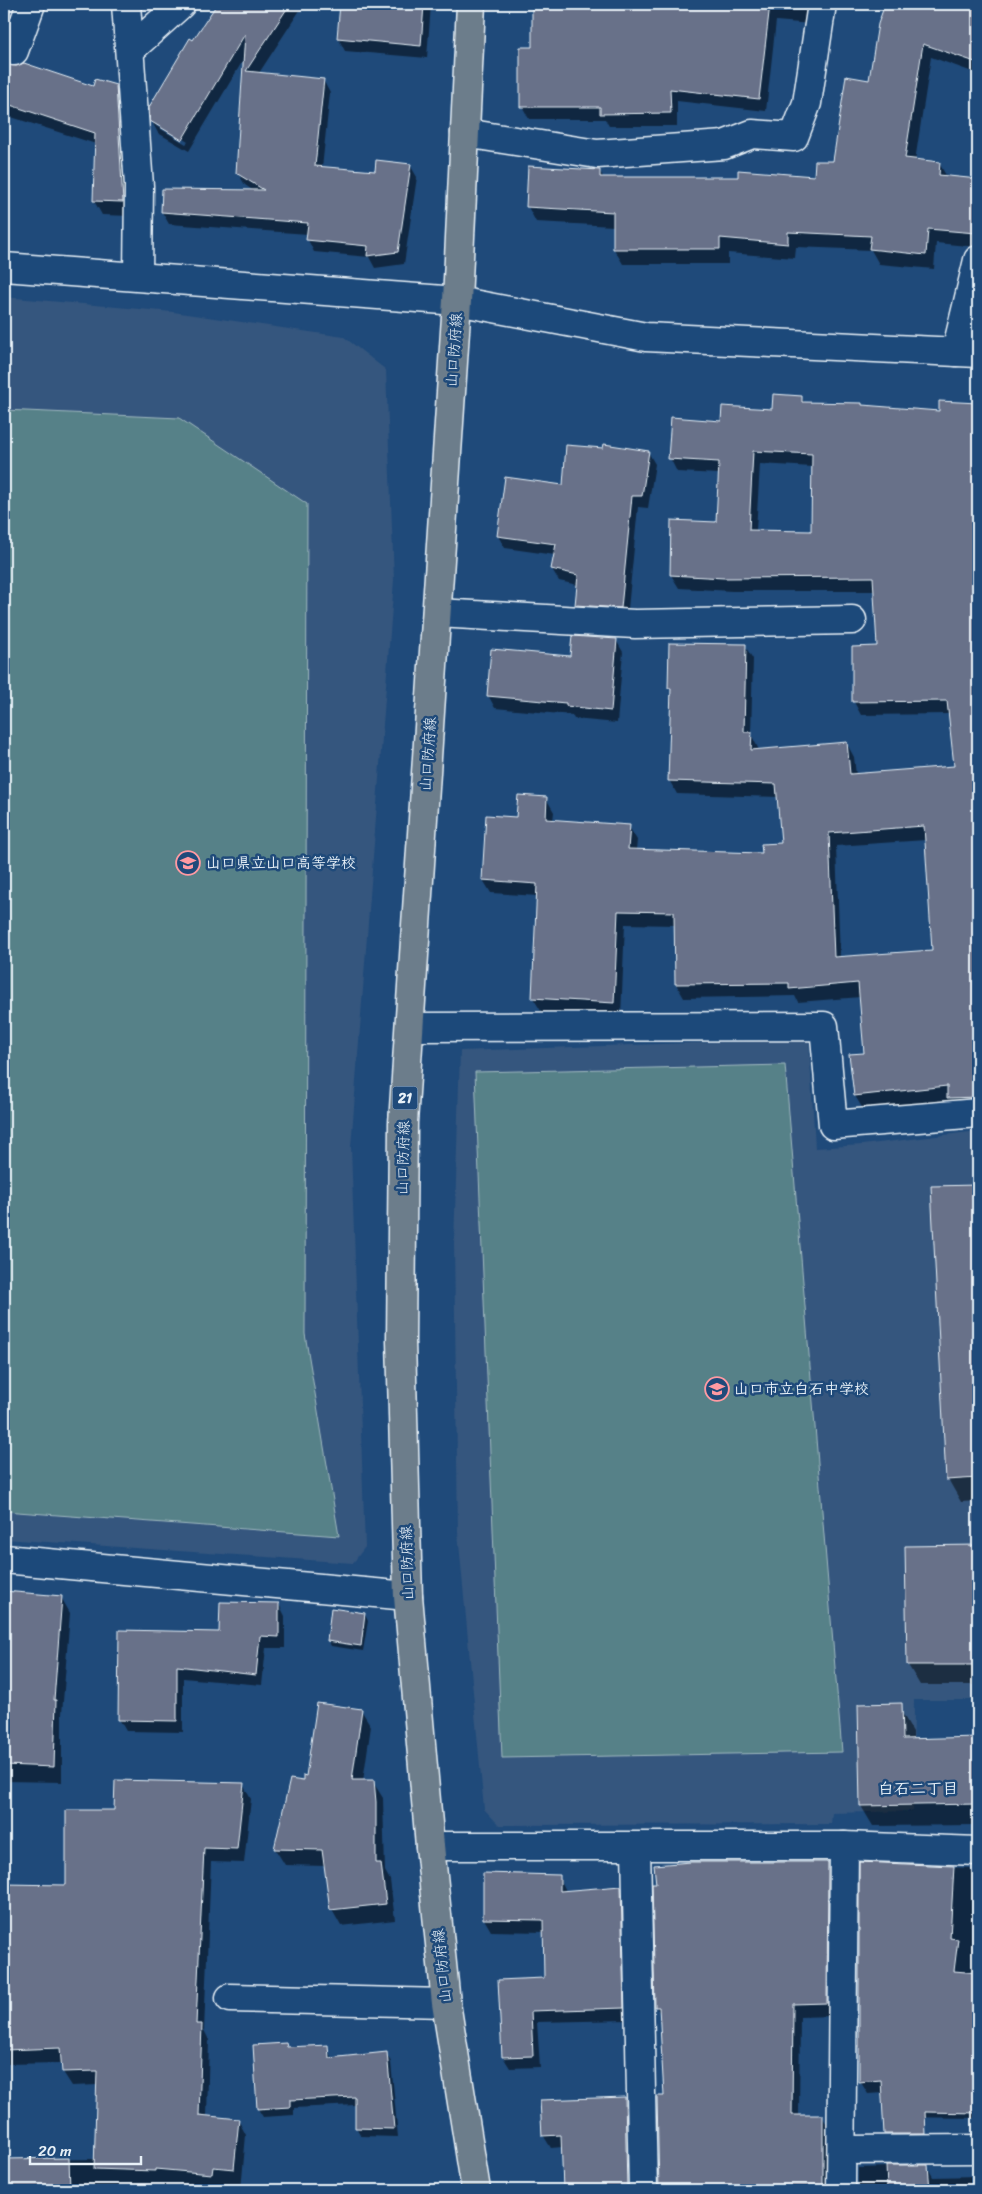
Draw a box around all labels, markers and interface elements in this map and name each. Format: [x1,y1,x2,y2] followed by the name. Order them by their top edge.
[438,312,470,388] street label: 山口防府線
[412,716,444,792] street label: 山口防府線
[175,850,201,876] school or university icon: 山口県立山口高等学校
[206,850,356,876] place label: 山口県立山口高等学校
[392,1086,418,1110] road number: 21
[389,1120,417,1196] street label: 山口防府線
[704,1376,730,1402] school or university icon: 山口市立白石中学校
[734,1376,869,1402] place label: 山口市立白石中学校
[393,1525,421,1601] street label: 山口防府線
[878,1774,958,1803] district label: 白石二丁目
[425,1927,459,2005] street label: 山口防府線
[30,2134,141,2166] scale bar
[38,2138,72,2164] text: 20 m

